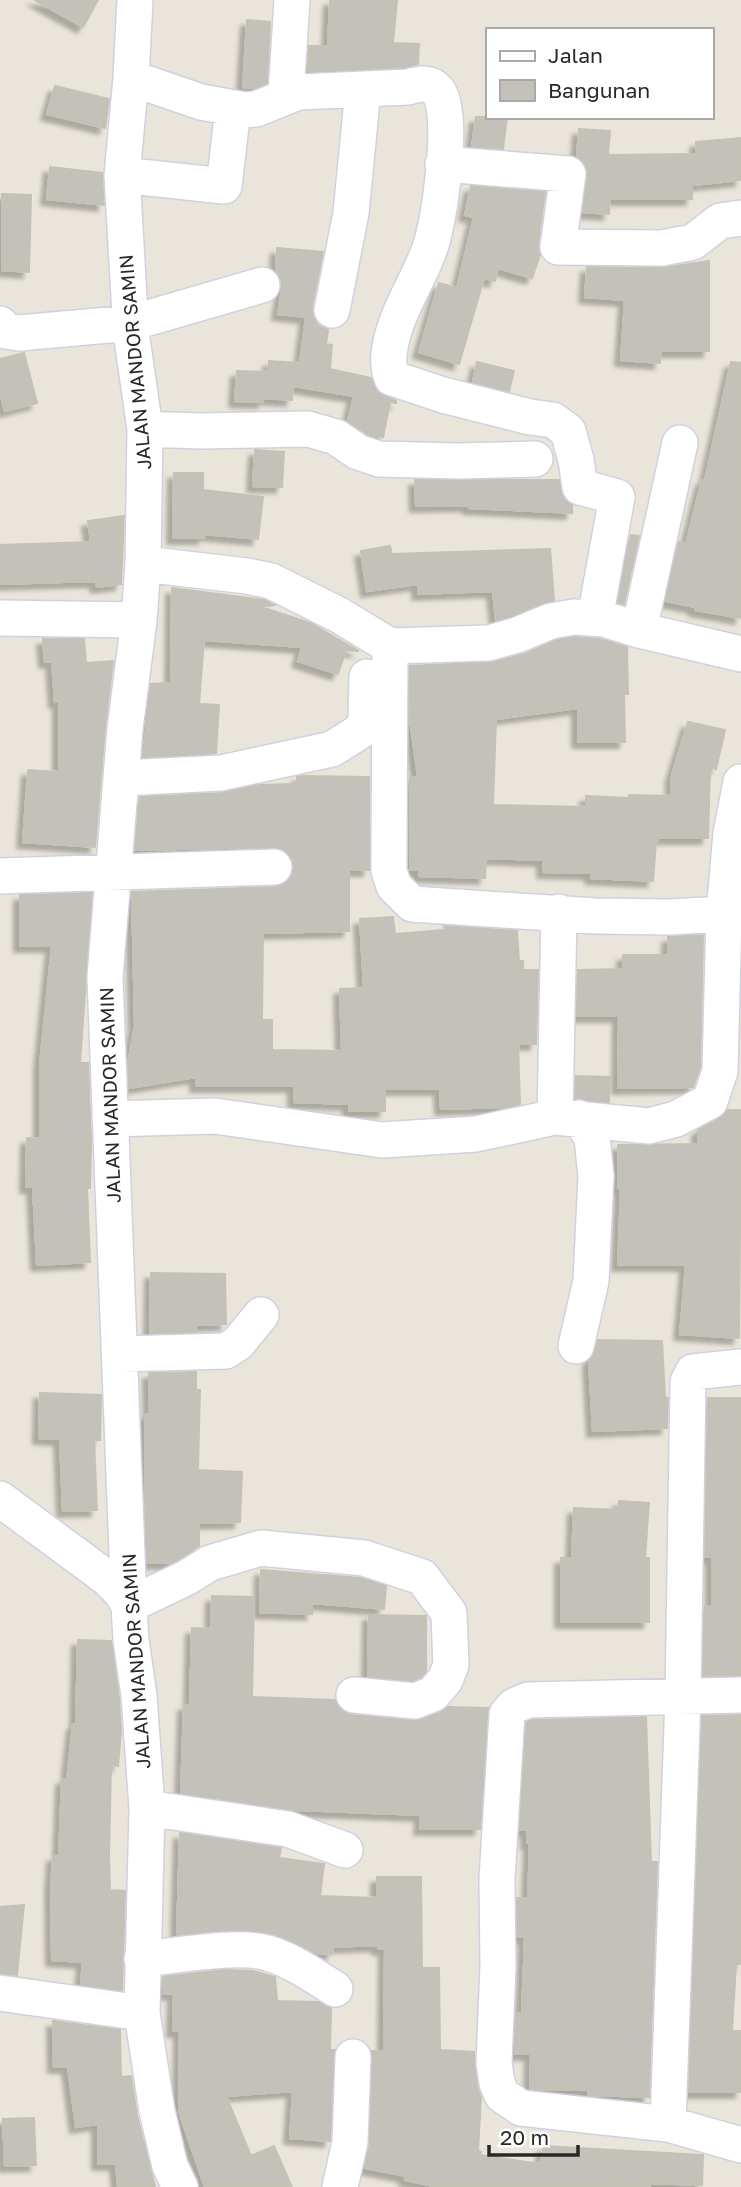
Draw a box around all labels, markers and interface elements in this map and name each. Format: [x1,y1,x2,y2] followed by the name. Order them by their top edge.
[486,28,713,119] legend
[548,42,603,68] text: Jalan
[548,77,650,103] text: Bangunan
[114,253,155,471] street label: JALAN MANDOR SAMIN
[94,987,125,1203] street label: JALAN MANDOR SAMIN
[116,1552,155,1770] street label: JALAN MANDOR SAMIN
[489,2114,578,2158] scale bar
[500,2124,549,2150] text: 20 m

